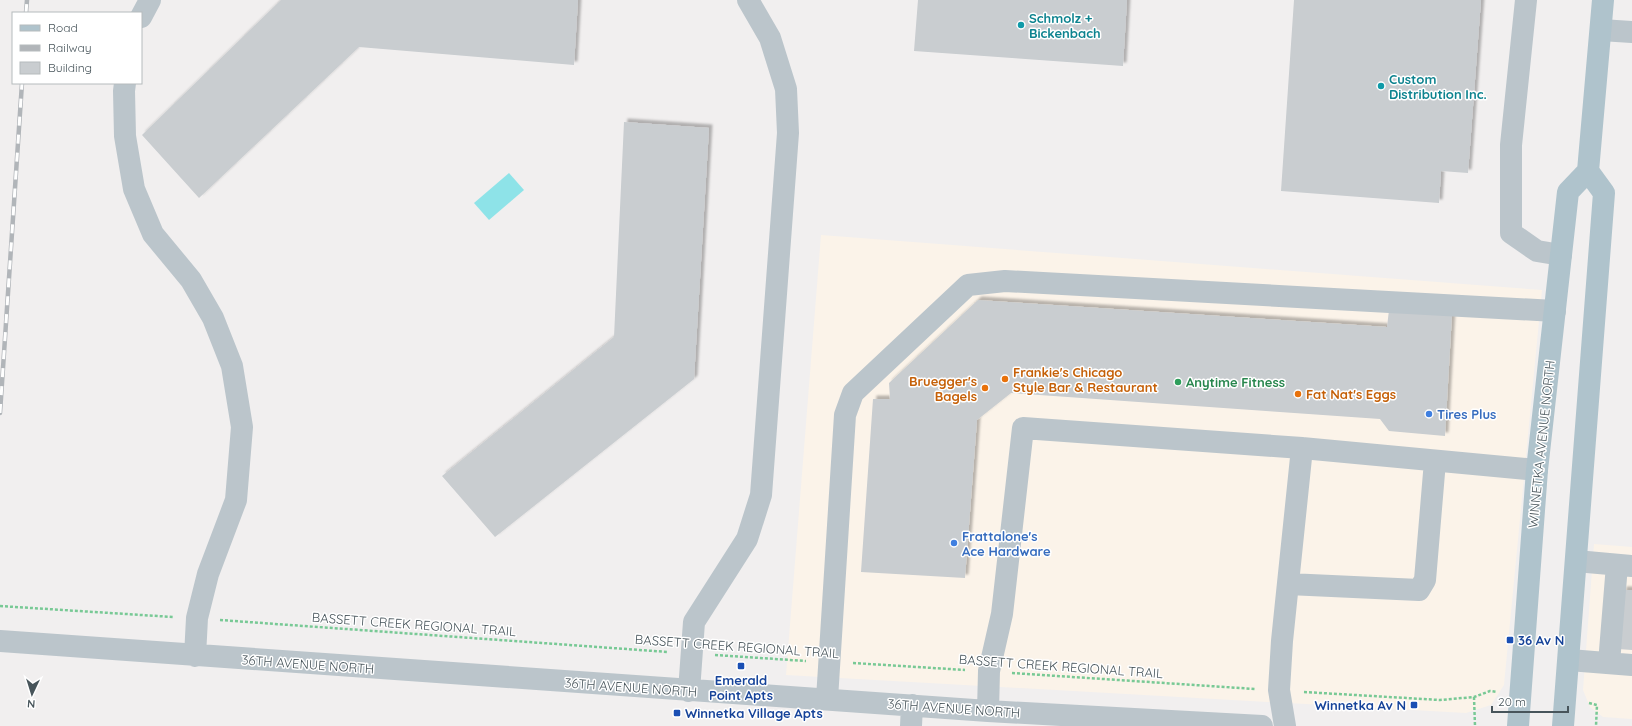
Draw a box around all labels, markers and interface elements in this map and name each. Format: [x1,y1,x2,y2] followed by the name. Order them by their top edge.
[1029,10,1101,41] place label: Schmolz + Bickenbach
[12,12,142,84] legend
[48,20,78,35] text: Road
[1016,20,1026,30] marker: Schmolz + Bickenbach
[48,40,92,55] text: Railway
[48,60,92,75] text: Building
[1389,71,1487,102] place label: Custom Distribution Inc.
[1376,81,1386,91] marker: Custom Distribution Inc.
[1524,359,1558,529] street label: WINNETKA AVENUE NORTH
[1013,364,1158,395] place label: Frankie's Chicago Style Bar & Restaurant
[909,373,977,404] place label: Bruegger's Bagels
[1000,374,1010,384] marker: Frankie's Chicago Style Bar & Restaurant
[1186,374,1285,390] place label: Anytime Fitness
[1173,377,1183,387] marker: Anytime Fitness
[980,383,990,393] marker: Bruegger's Bagels
[1306,386,1396,402] place label: Fat Nat's Eggs
[1293,389,1303,399] marker: Fat Nat's Eggs
[1437,406,1496,422] place label: Tires Plus
[1424,409,1434,419] marker: Tires Plus
[962,528,1051,559] place label: Frattalone's Ace Hardware
[949,538,959,548] marker: Frattalone's Ace Hardware
[311,609,517,639] street label: BASSETT CREEK REGIONAL TRAIL
[634,631,840,661] street label: BASSETT CREEK REGIONAL TRAIL
[1518,632,1564,648] place label: 36 Av N
[1505,635,1515,645] marker: 36 Av N
[241,651,375,677] street label: 36TH AVENUE NORTH
[958,651,1164,681] street label: BASSETT CREEK REGIONAL TRAIL
[736,661,746,671] marker: Emerald Point Apts
[709,672,773,703] place label: Emerald Point Apts
[12,674,52,714] north arrow
[564,674,698,700] street label: 36TH AVENUE NORTH
[1492,688,1568,714] scale bar
[1498,694,1526,709] text: 20 m
[887,695,1021,721] street label: 36TH AVENUE NORTH
[27,697,36,711] text: N
[1315,697,1406,713] place label: Winnetka Av N
[1409,700,1419,710] marker: Winnetka Av N
[685,705,823,721] place label: Winnetka Village Apts
[672,708,682,718] marker: Winnetka Village Apts

